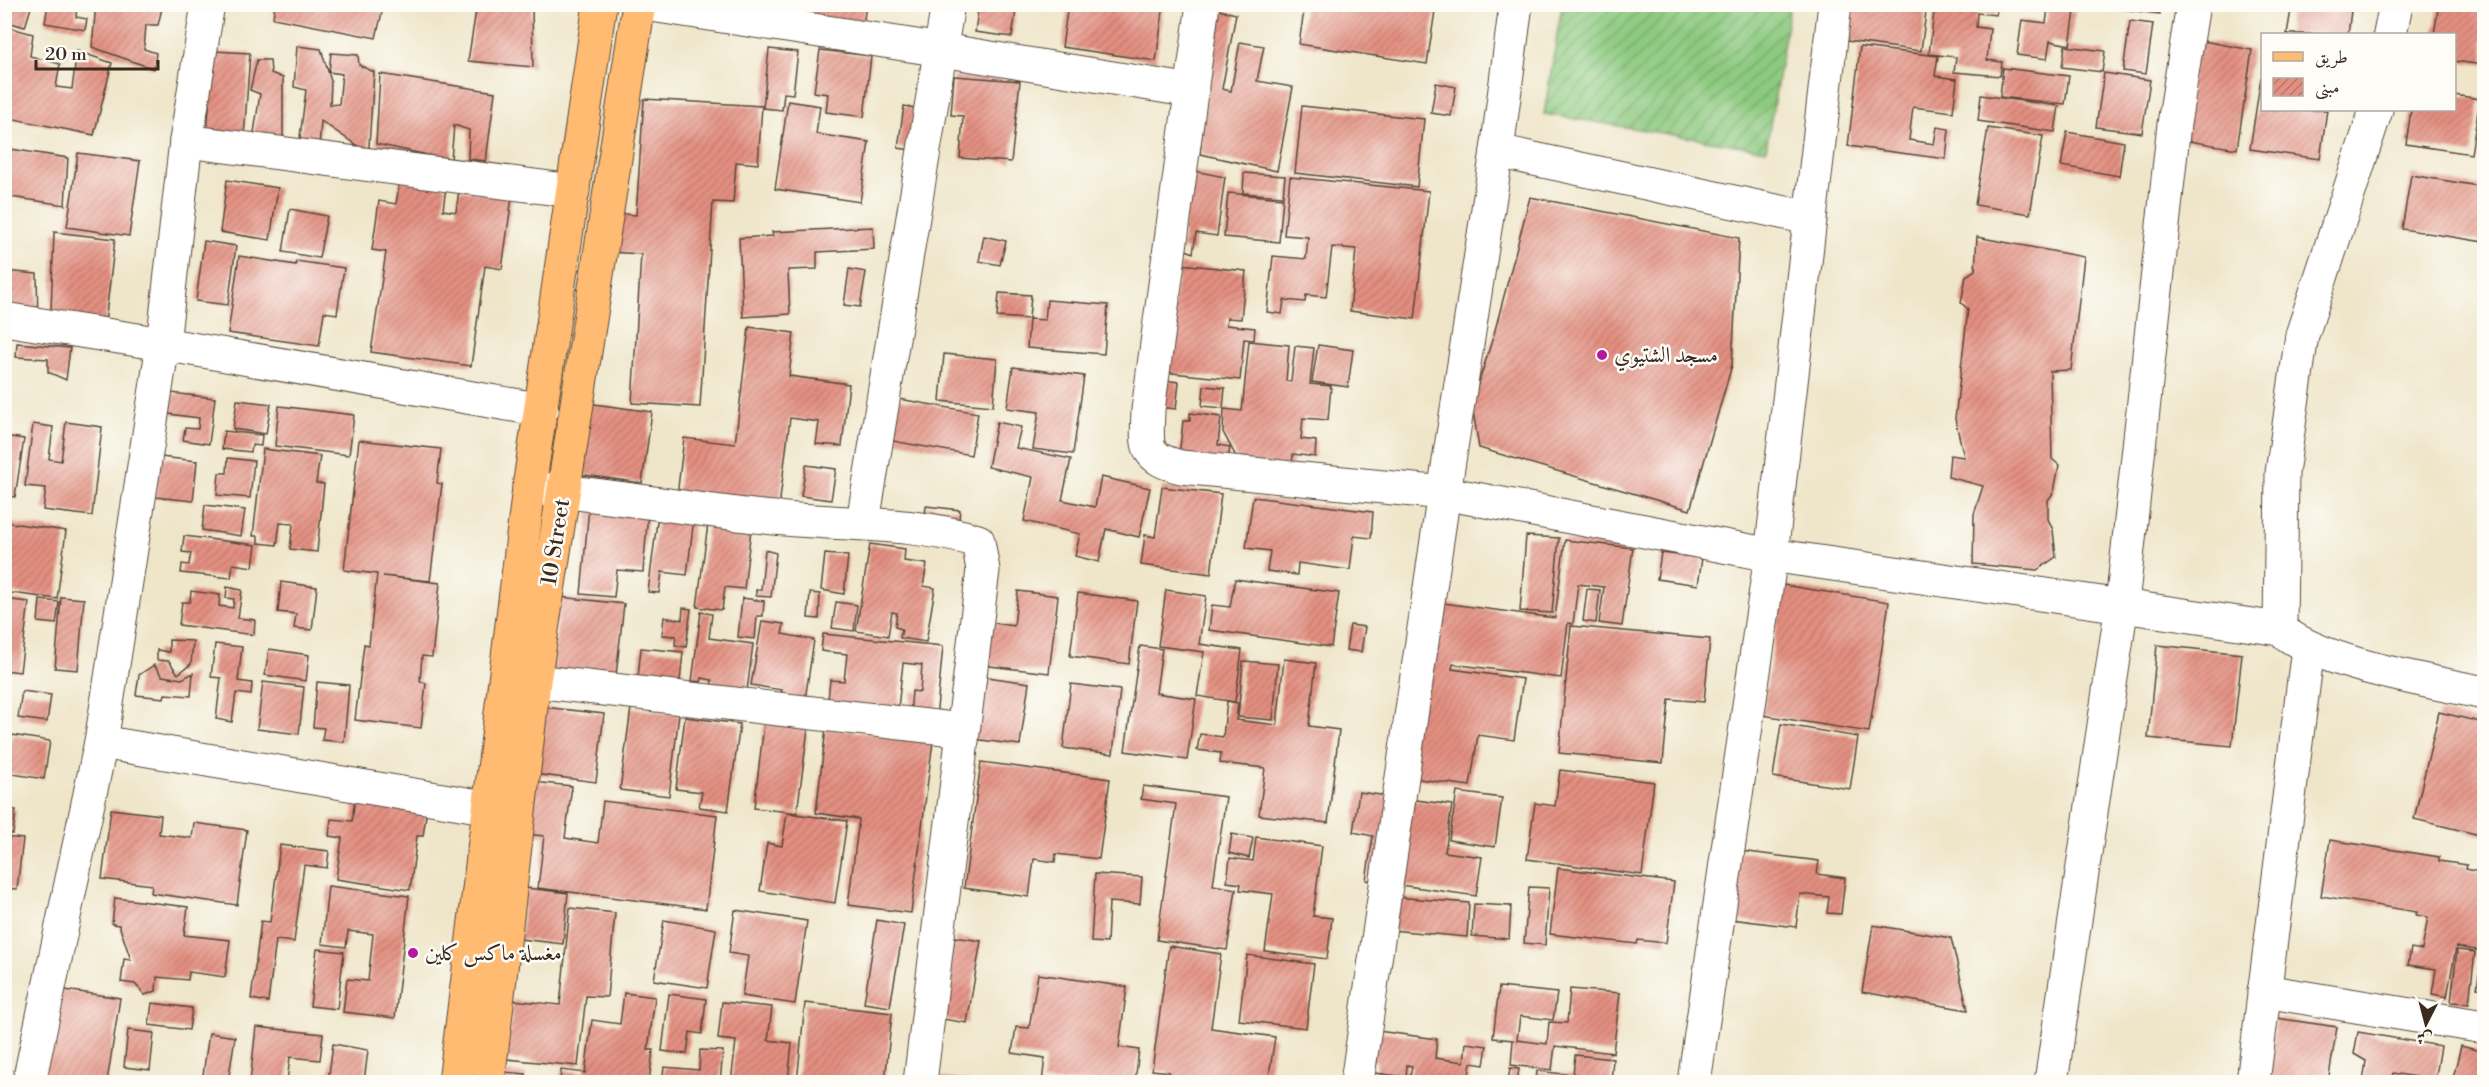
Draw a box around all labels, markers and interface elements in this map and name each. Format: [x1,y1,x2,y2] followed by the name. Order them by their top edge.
[36,33,158,71] scale bar
[2261,33,2456,111] legend
[45,43,87,66] text: 20 m
[2315,46,2348,69] text: طريق
[2315,76,2340,100] text: مبنى
[1614,342,1718,372] place label: مسجد الشتيوي
[1595,348,1609,362] marker: مسجد الشتيوي
[536,496,576,587] street label: 10 Street
[425,940,562,968] place label: مغسلة ماكس كلين
[406,946,420,960] marker: مغسلة ماكس كلين
[2396,994,2456,1054] north arrow
[2416,1027,2433,1049] text: ش

